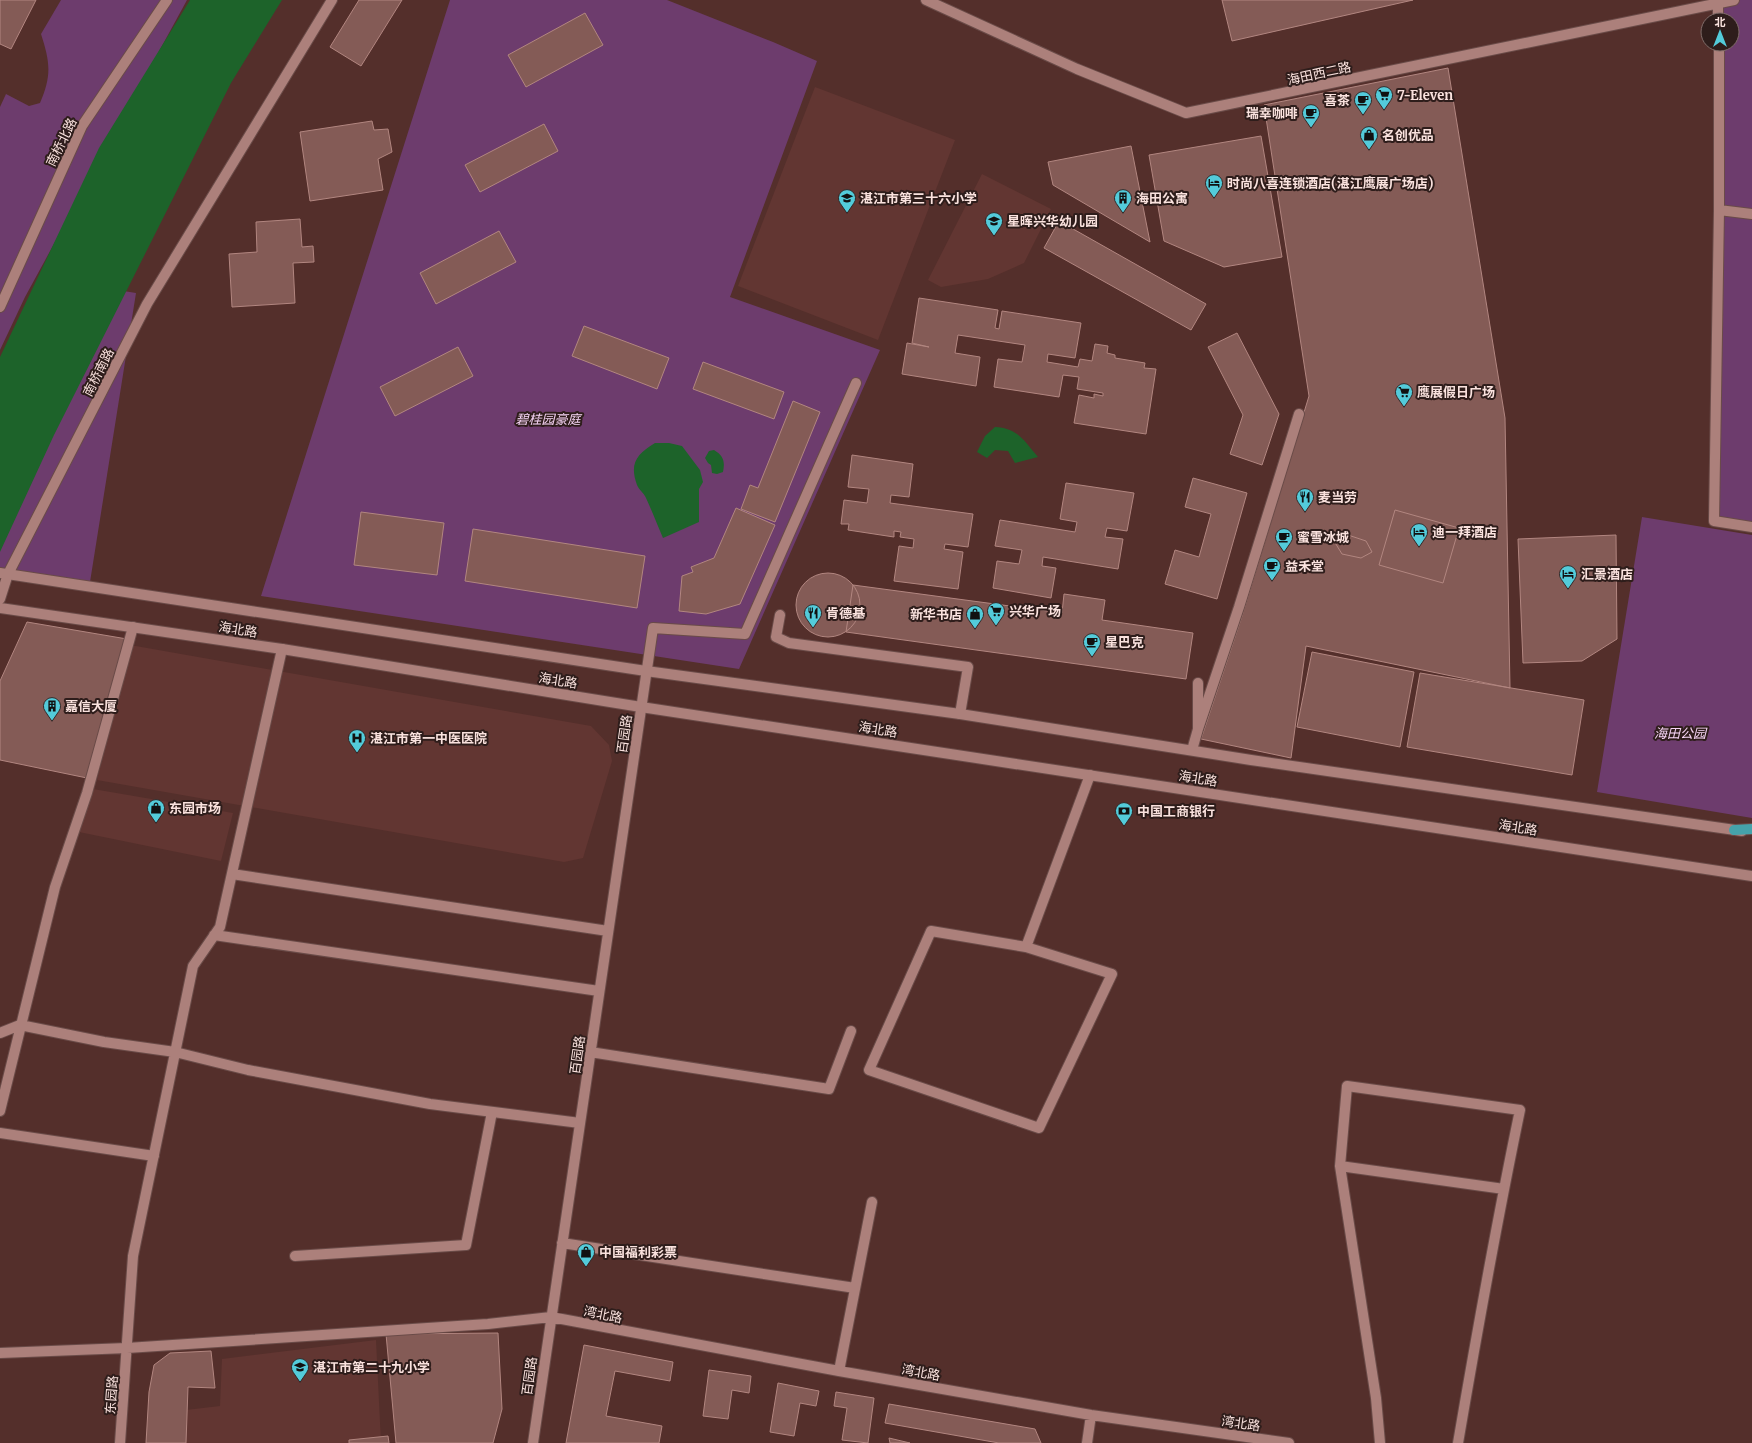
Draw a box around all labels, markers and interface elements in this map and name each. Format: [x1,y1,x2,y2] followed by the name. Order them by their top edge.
[1700,12,1740,52] north arrow
[1715,15,1726,29] text: 北
[1286,58,1353,89] street label: 海田西二路
[1374,85,1394,110] supermarket icon: 7-Eleven
[1397,87,1453,104] place label: 7-Eleven
[1353,90,1373,115] cafe icon: 喜茶
[1324,92,1350,109] place label: 喜茶
[1301,103,1321,128] cafe icon: 瑞幸咖啡
[1246,105,1298,122] place label: 瑞幸咖啡
[42,115,80,169] street label: 南桥北路
[1359,125,1379,150] shop icon: 名创优品
[1382,127,1434,144] place label: 名创优品
[1204,173,1224,198] hotel icon: 时尚八喜连锁酒店(湛江鹰展广场店)
[1227,175,1433,192] place label: 时尚八喜连锁酒店(湛江鹰展广场店)
[837,188,857,213] school or university icon: 湛江市第三十六小学
[1113,188,1133,213] building icon: 海田公寓
[860,190,977,207] place label: 湛江市第三十六小学
[1136,190,1188,207] place label: 海田公寓
[984,211,1004,236] school or university icon: 星晖兴华幼儿园
[1007,213,1098,230] place label: 星晖兴华幼儿园
[79,345,118,399] street label: 南桥南路
[1394,382,1414,407] supermarket icon: 鹰展假日广场
[1417,384,1495,401] place label: 鹰展假日广场
[515,411,582,428] park label: 碧桂园豪庭
[1295,487,1315,512] restaurant icon: 麦当劳
[1318,489,1357,506] place label: 麦当劳
[1409,522,1429,547] hotel icon: 迪一拜酒店
[1432,524,1497,541] place label: 迪一拜酒店
[1274,527,1294,552] cafe icon: 蜜雪冰城
[1297,529,1349,546] place label: 蜜雪冰城
[1262,556,1282,581] cafe icon: 益禾堂
[1285,558,1324,575] place label: 益禾堂
[1558,564,1578,589] hotel icon: 汇景酒店
[1581,566,1633,583] place label: 汇景酒店
[986,601,1006,626] supermarket icon: 兴华广场
[803,603,823,628] restaurant icon: 肯德基
[1009,603,1061,620] place label: 兴华广场
[965,604,985,629] shop icon: 新华书店
[826,605,866,622] place label: 肯德基
[910,606,962,623] place label: 新华书店
[217,618,259,641] street label: 海北路
[1082,632,1102,657] cafe icon: 星巴克
[1105,634,1144,651] place label: 星巴克
[537,669,579,692] street label: 海北路
[42,696,62,721] building icon: 嘉信大厦
[65,698,117,715] place label: 嘉信大厦
[613,714,636,755] street label: 百园路
[857,718,899,741] street label: 海北路
[1654,725,1708,742] park label: 海田公园
[347,728,367,753] hospital icon: 湛江市第一中医医院
[370,730,487,747] place label: 湛江市第一中医医院
[1177,767,1219,790] street label: 海北路
[146,798,166,823] shop icon: 东园市场
[169,800,221,817] place label: 东园市场
[1114,801,1134,826] bank icon: 中国工商银行
[1137,803,1215,820] place label: 中国工商银行
[1497,816,1539,839] street label: 海北路
[566,1035,589,1076] street label: 百园路
[576,1242,596,1267] shop icon: 中国福利彩票
[599,1244,677,1261] place label: 中国福利彩票
[582,1302,624,1327] street label: 湾北路
[518,1356,541,1397] street label: 百园路
[290,1357,310,1382] school or university icon: 湛江市第二十九小学
[313,1359,430,1376] place label: 湛江市第二十九小学
[900,1361,942,1384] street label: 湾北路
[102,1375,121,1415] street label: 东园路
[1220,1412,1261,1435] street label: 湾北路

